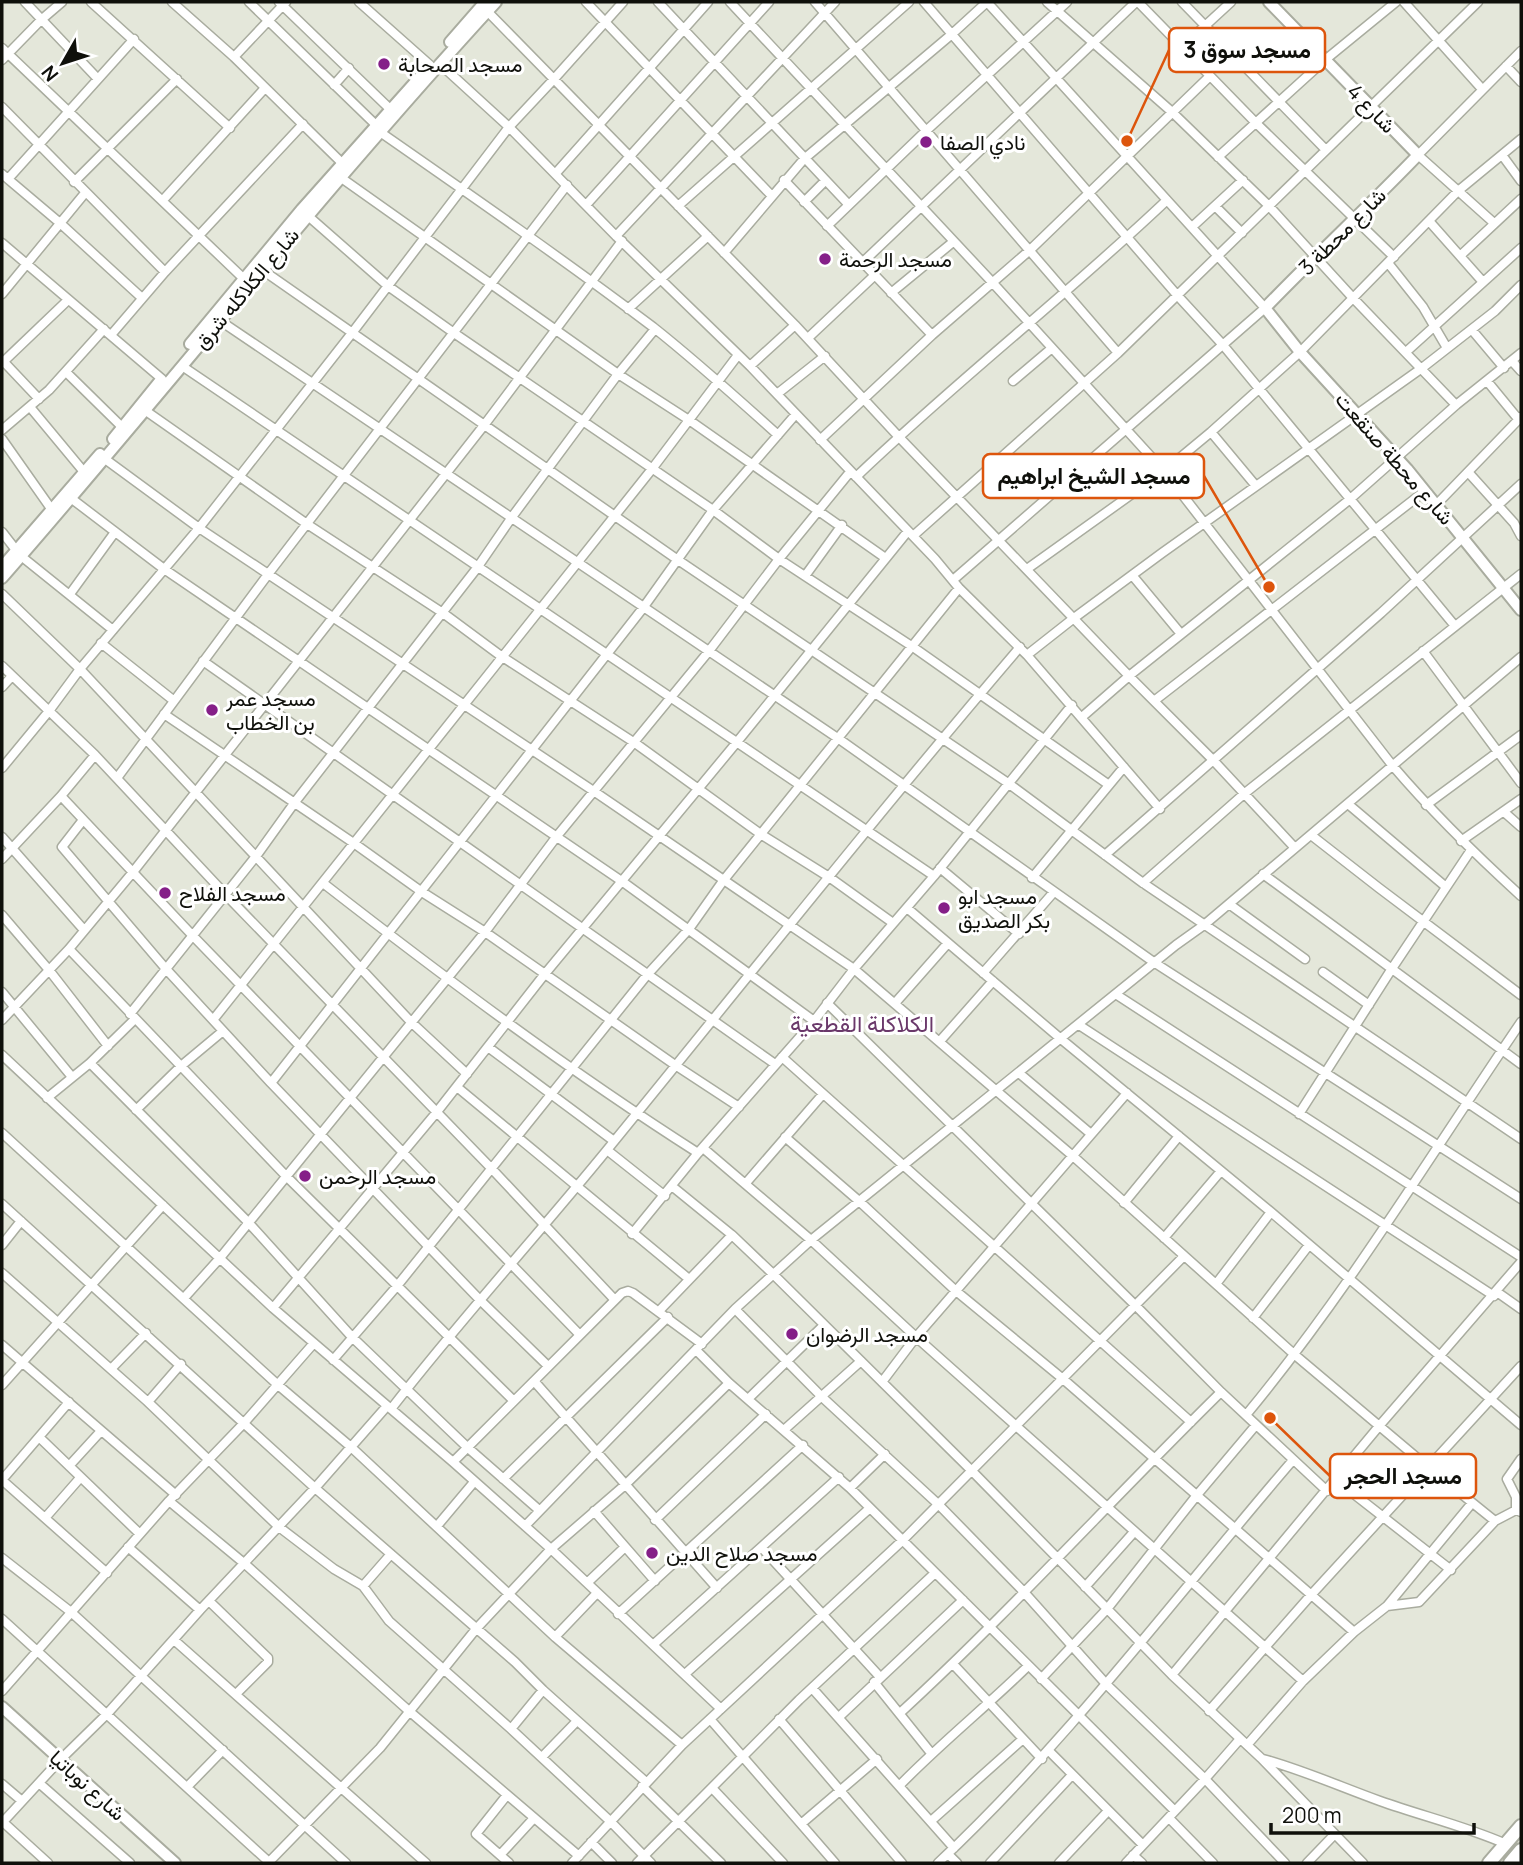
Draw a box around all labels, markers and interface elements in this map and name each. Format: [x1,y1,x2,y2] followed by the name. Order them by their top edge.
[28,28,98,98] north arrow
[1169,28,1325,72] callout: مسجد سوق 3
[1183,33,1311,65] text: مسجد سوق 3
[398,50,522,78] place label: مسجد الصحابة
[376,56,392,72] marker: مسجد الصحابة
[35,60,64,87] text: N
[1341,77,1403,140] street label: شارع 4
[940,128,1025,160] place label: نادي الصفا
[918,134,934,150] marker: نادي الصفا
[1292,181,1393,282] street label: شارع محطة 3
[187,221,306,355] street label: شارع الكلاكله شرق
[839,245,952,273] place label: مسجد الرحمة
[817,251,833,267] marker: مسجد الرحمة
[1329,385,1461,531] street label: شارع محطة صنقعت
[983,454,1204,498] callout: مسجد الشيخ ابراهيم
[997,459,1191,492] text: مسجد الشيخ ابراهيم
[225,684,316,736] place label: مسجد عمر بن الخطاب
[204,702,220,718] marker: مسجد عمر بن الخطاب
[179,879,286,908] place label: مسجد الفلاح
[958,882,1050,934] place label: مسجد ابو بكر الصديق
[157,885,173,901] marker: مسجد الفلاح
[936,900,952,916] marker: مسجد ابو بكر الصديق
[790,1007,934,1039] district label: الكلاكلة القطعية
[319,1162,436,1190] place label: مسجد الرحمن
[297,1168,313,1184] marker: مسجد الرحمن
[806,1320,928,1348] place label: مسجد الرضوان
[784,1326,800,1342] marker: مسجد الرضوان
[1330,1454,1476,1498] callout: مسجد الحجر
[1343,1459,1462,1491] text: مسجد الحجر
[666,1539,818,1568] place label: مسجد صلاح الدين
[644,1545,660,1561] marker: مسجد صلاح الدين
[43,1743,132,1827] street label: شارع نوباتيا
[1271,1792,1474,1836] scale bar
[1282,1801,1342,1829] text: 200 m

